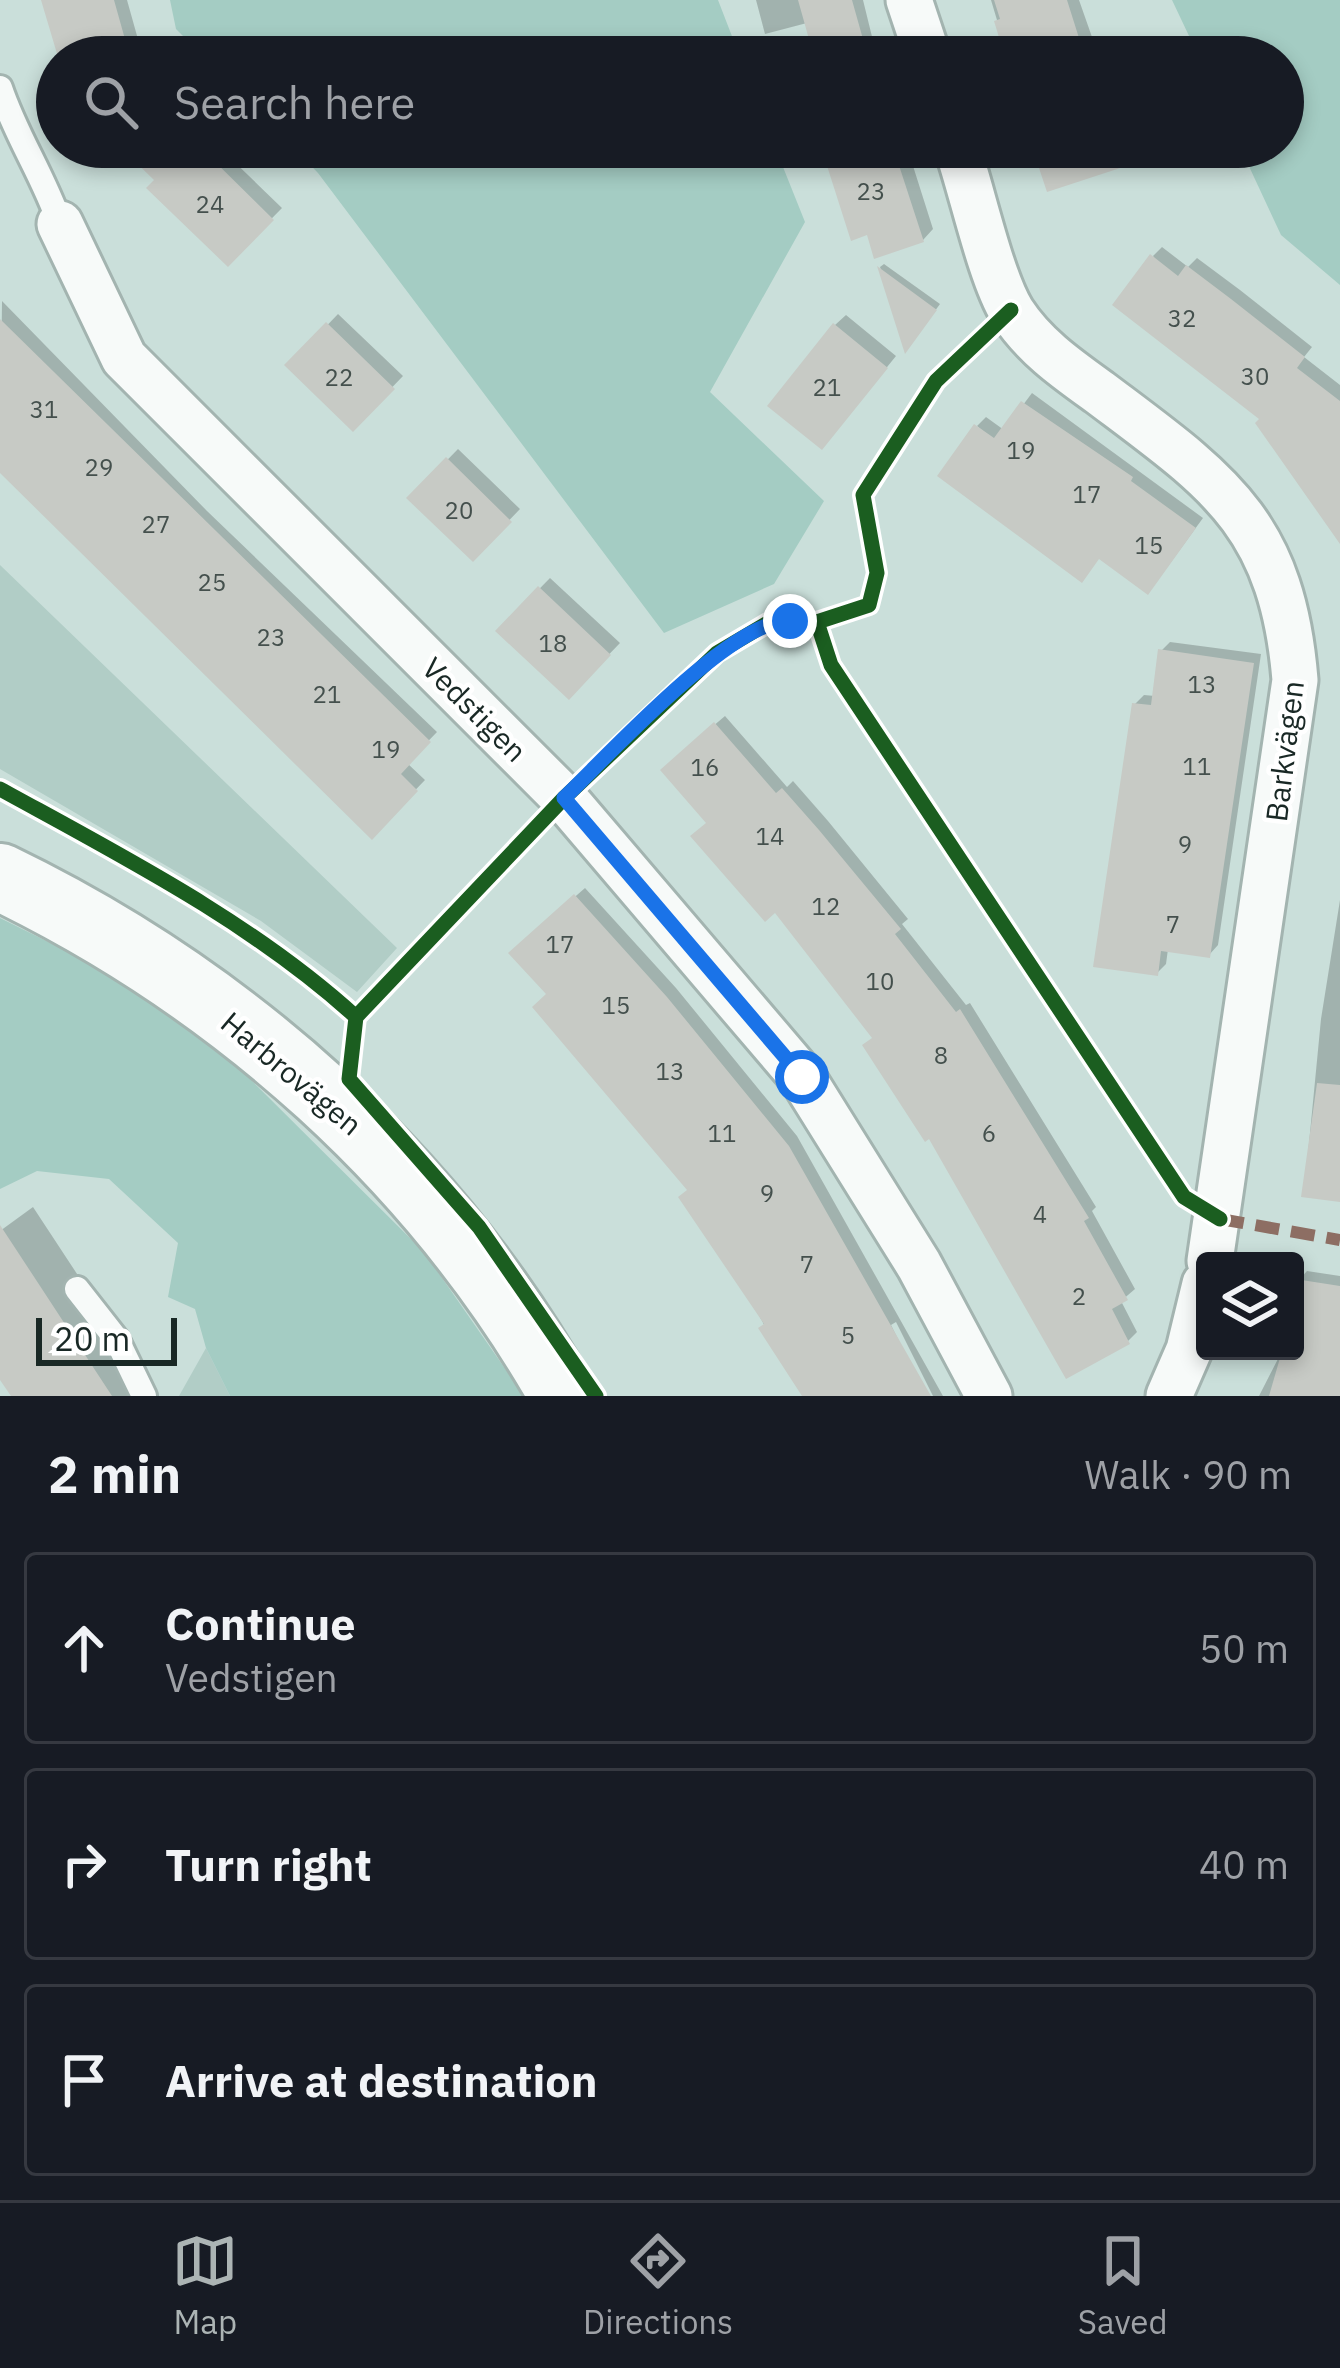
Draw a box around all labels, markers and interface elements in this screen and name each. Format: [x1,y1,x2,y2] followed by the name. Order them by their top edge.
[36,36,1304,168] search box
[78,69,144,135] icon: search
[174,73,415,131] text: Search here
[857,175,885,207] house number: 23
[196,188,224,220] house number: 24
[1168,302,1196,334] house number: 32
[1241,360,1269,392] house number: 30
[325,361,353,393] house number: 22
[813,371,841,403] house number: 21
[30,393,58,425] house number: 31
[1007,434,1035,466] house number: 19
[85,451,113,483] house number: 29
[1073,478,1101,510] house number: 17
[445,494,473,526] house number: 20
[142,508,170,540] house number: 27
[1135,529,1163,561] house number: 15
[198,566,226,598] house number: 25
[763,594,817,648] route end
[257,621,285,653] house number: 23
[539,627,567,659] house number: 18
[414,648,536,770] street label: Vedstigen
[1188,668,1216,700] house number: 13
[313,678,341,710] house number: 21
[1256,678,1312,824] street label: Barkvägen
[372,733,400,765] house number: 19
[1183,750,1211,782] house number: 11
[691,751,719,783] house number: 16
[756,820,784,852] house number: 14
[1178,828,1192,860] house number: 9
[812,890,840,922] house number: 12
[1166,908,1180,940] house number: 7
[546,928,574,960] house number: 17
[866,965,894,997] house number: 10
[602,989,630,1021] house number: 15
[213,1003,371,1143] street label: Harbrovägen
[934,1039,948,1071] house number: 8
[775,1050,829,1104] route start
[656,1055,684,1087] house number: 13
[708,1117,736,1149] house number: 11
[982,1117,996,1149] house number: 6
[760,1177,774,1209] house number: 9
[1033,1198,1047,1230] house number: 4
[800,1248,814,1280] house number: 7
[1196,1252,1304,1360] map controls
[1196,1252,1304,1360] button: layers
[1072,1280,1086,1312] house number: 2
[36,1312,177,1365] scale bar
[54,1317,130,1360] text: 20 m
[841,1319,855,1351] house number: 5
[48,1441,181,1507] text: 2 min
[1084,1449,1292,1500] text: Walk · 90 m
[165,1594,356,1652] text: Continue
[51,1615,117,1681] icon: ahead
[1199,1623,1289,1674] text: 50 m
[165,1652,338,1703] text: Vedstigen
[51,1831,117,1897] icon: right
[165,1835,372,1893] text: Turn right
[1199,1839,1289,1890] text: 40 m
[51,2047,117,2113] icon: arrive
[165,2051,598,2109] text: Arrive at destination
[172,2228,238,2343] tab: Map
[583,2228,733,2343] tab: Directions
[1078,2228,1168,2343] tab: Saved

